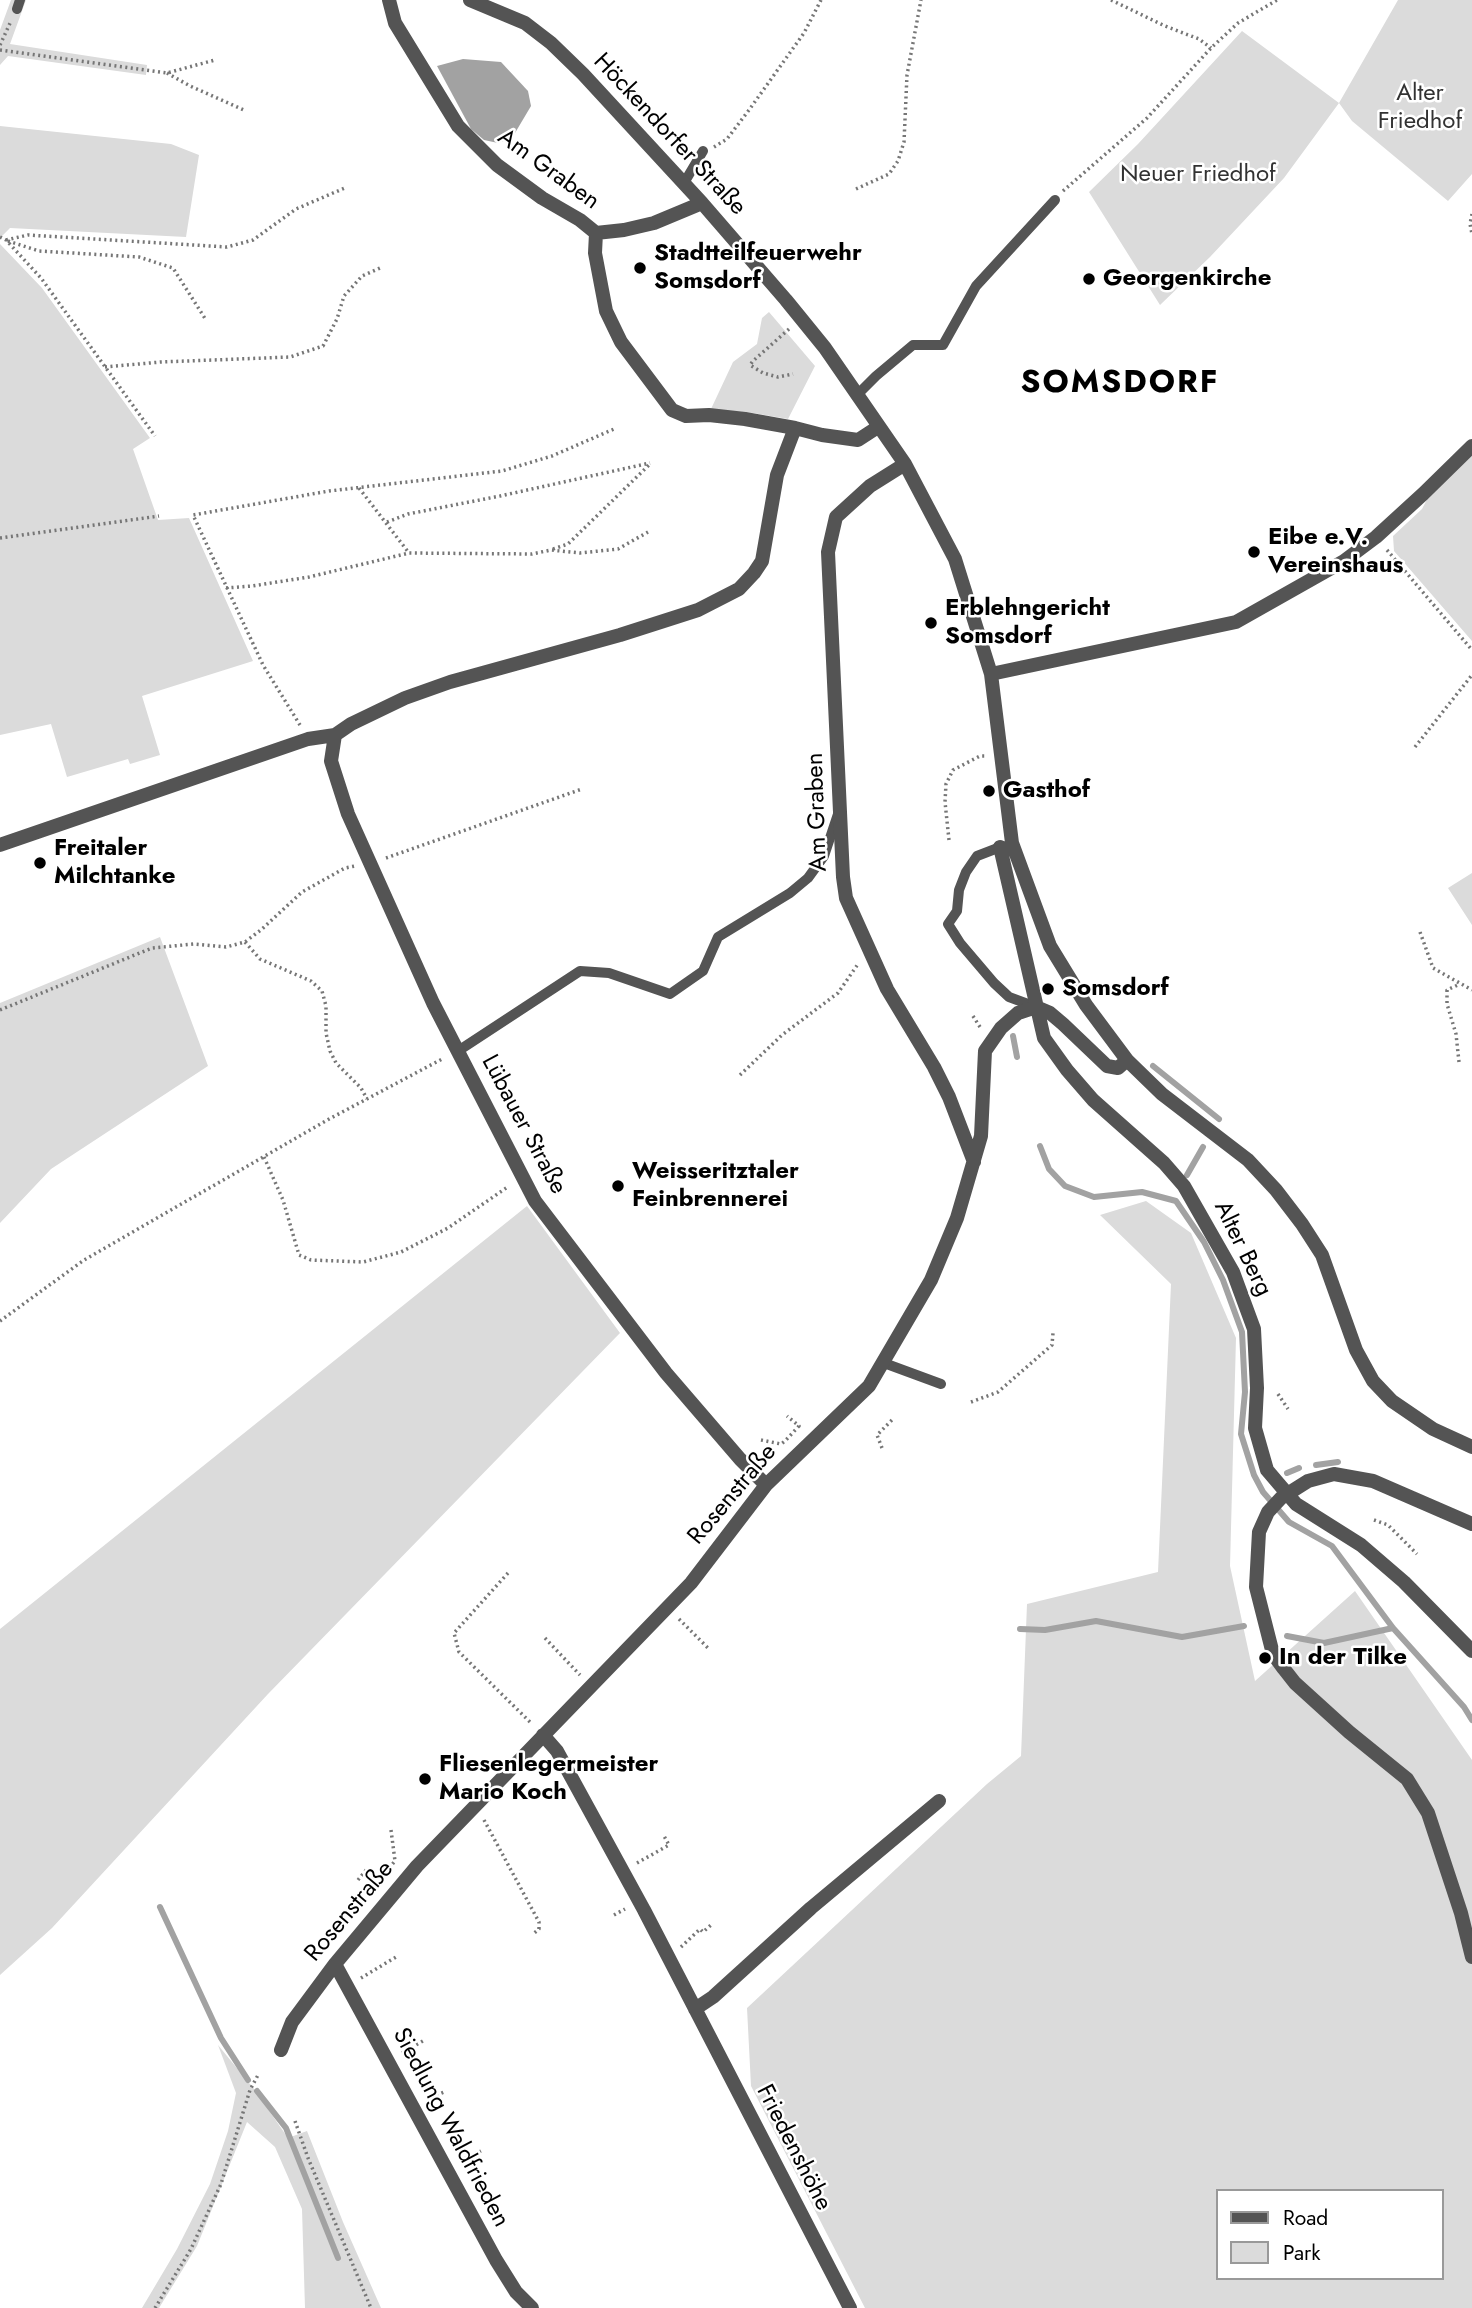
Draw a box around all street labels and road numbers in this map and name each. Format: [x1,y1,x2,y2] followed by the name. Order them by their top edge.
[586,48,752,222] street label: Höckendorfer Straße
[491,123,605,217] street label: Am Graben
[802,752,834,872] street label: Am Graben
[474,1050,572,1200] street label: Lübauer Straße
[1207,1197,1277,1301] street label: Alter Berg
[683,1439,783,1551] street label: Rosenstraße
[300,1856,400,1968] street label: Rosenstraße
[385,2023,515,2233] street label: Siedlung Waldfrieden
[749,2080,837,2216] street label: Friedenshöhe

